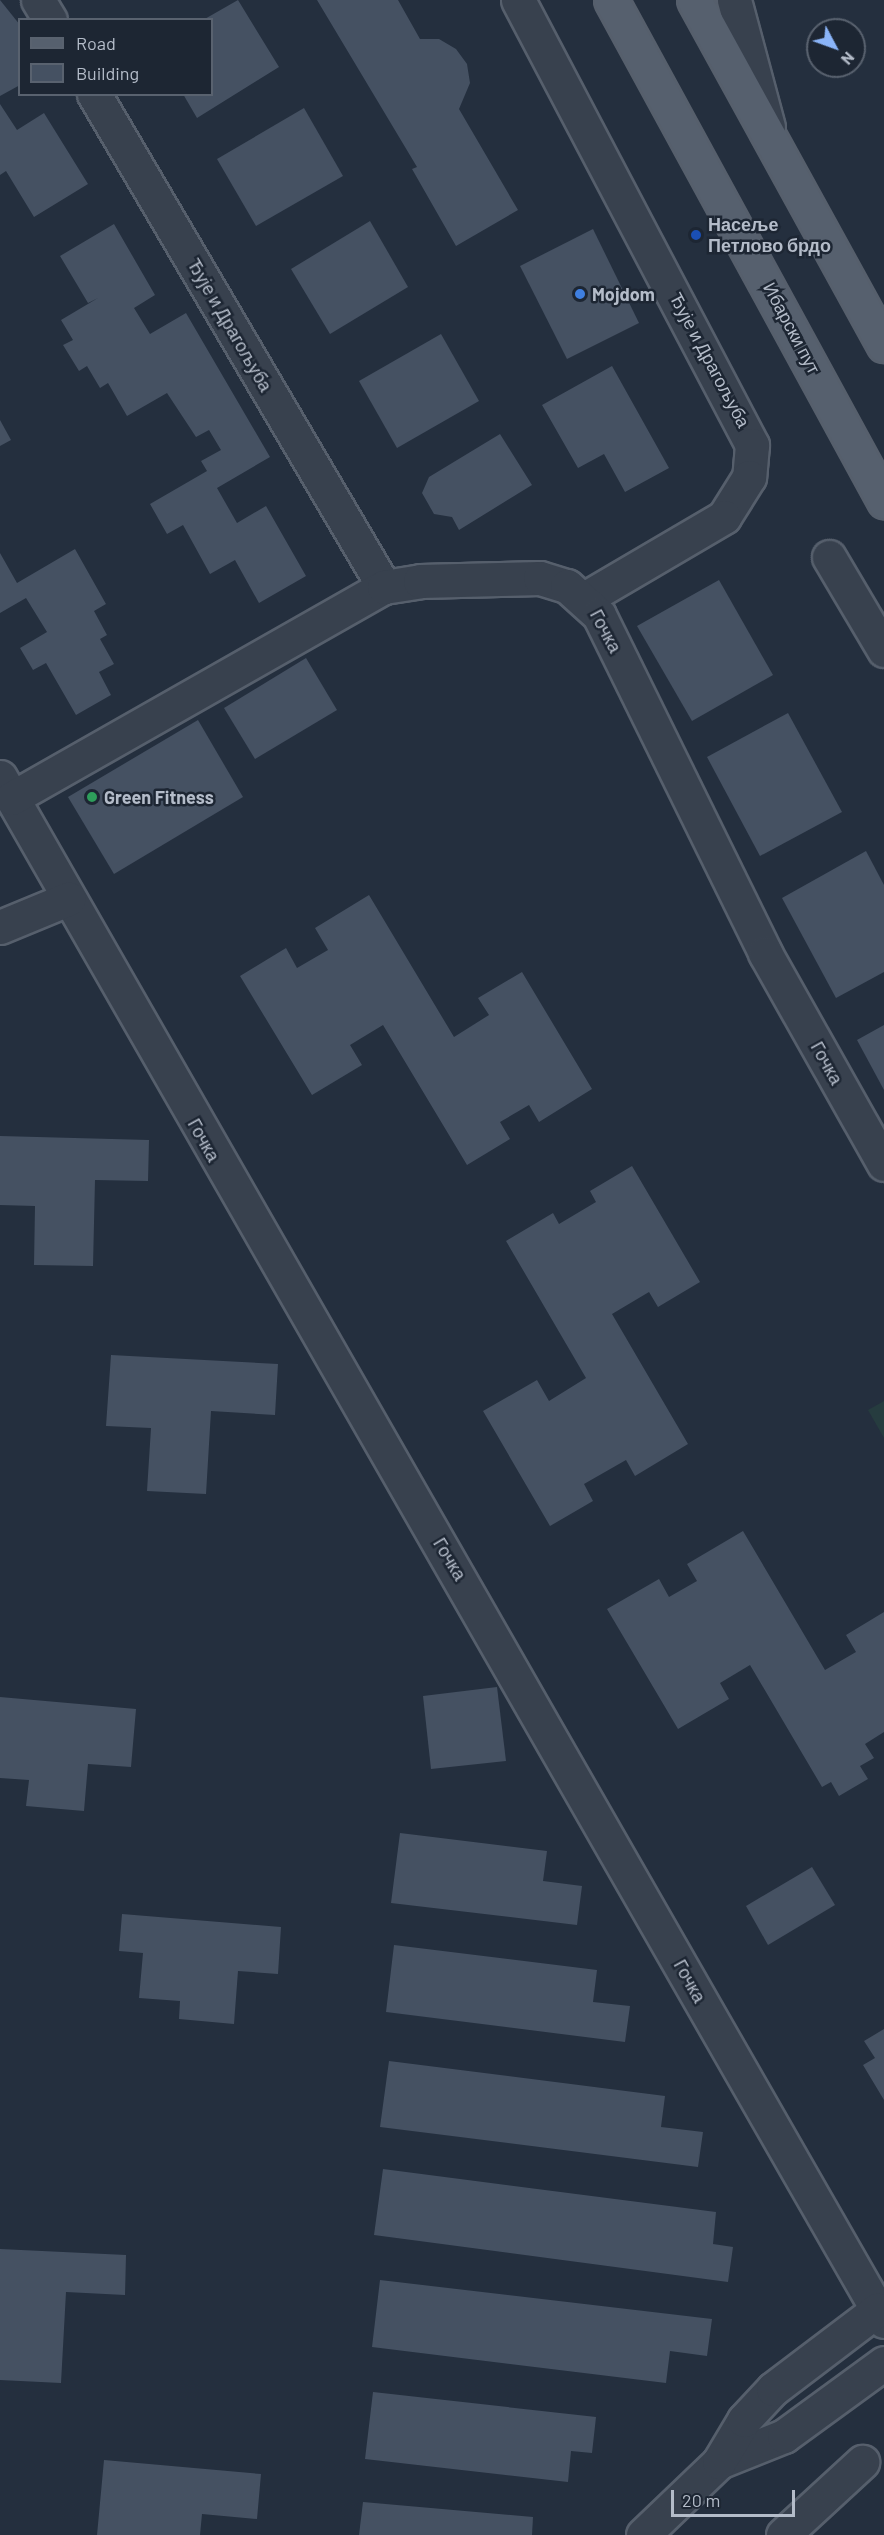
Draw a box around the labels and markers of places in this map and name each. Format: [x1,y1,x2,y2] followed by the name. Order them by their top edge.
[708,214,831,256] place label: Насеље Петлово брдо
[689,228,703,242] marker: Насеље Петлово брдо
[592,283,655,305] place label: Mojdom
[573,287,587,301] marker: Mojdom
[104,786,214,808] place label: Green Fitness
[85,790,99,804] marker: Green Fitness

